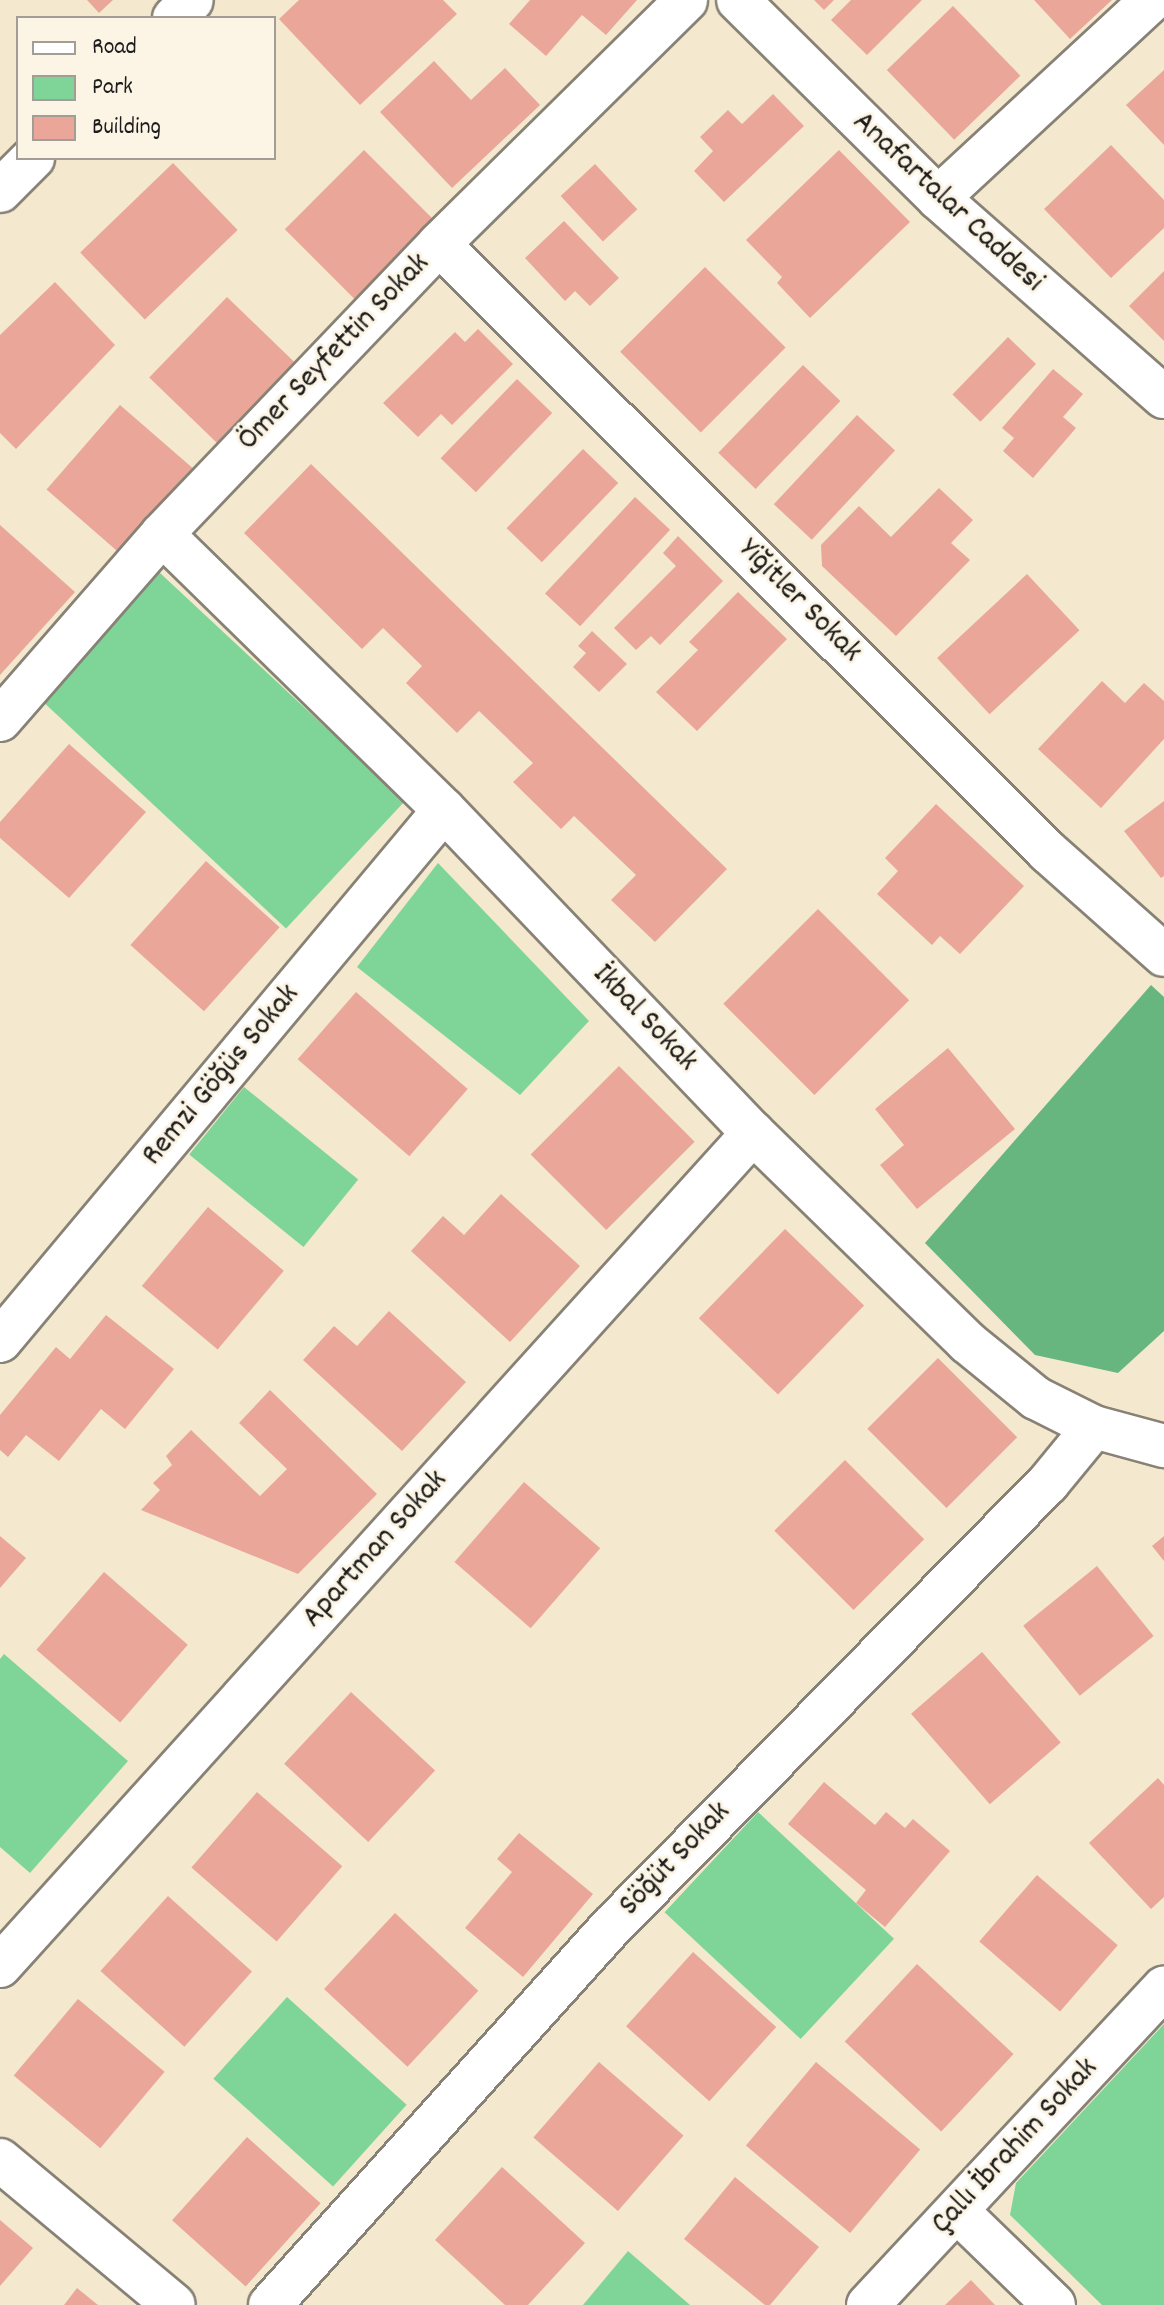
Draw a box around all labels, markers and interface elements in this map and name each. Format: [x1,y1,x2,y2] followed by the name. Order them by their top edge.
[16,16,276,160] legend
[92,31,137,65] text: Road
[92,71,133,105] text: Park
[843,104,1051,302] street label: Anafartalar Caddesi
[92,111,161,145] text: Building
[231,246,439,460] street label: Ömer Seyfettin Sokak
[729,532,869,672] street label: Yiğitler Sokak
[583,957,705,1081] street label: İkbal Sokak
[135,977,309,1175] street label: Remzi Göğüs Sokak
[295,1463,457,1637] street label: Apartman Sokak
[612,1795,740,1925] street label: Söğüt Sokak
[924,2051,1108,2243] street label: Çallı İbrahim Sokak

